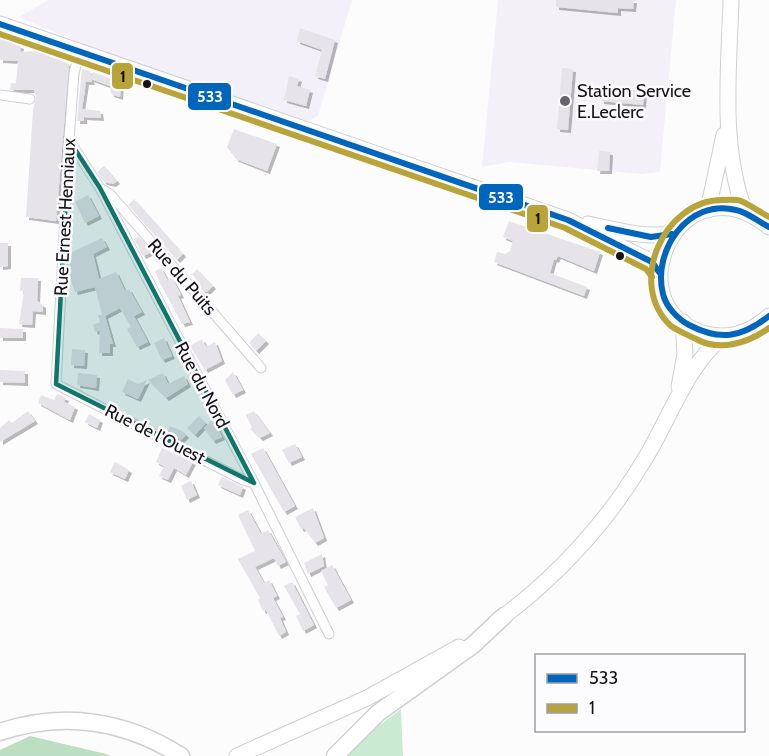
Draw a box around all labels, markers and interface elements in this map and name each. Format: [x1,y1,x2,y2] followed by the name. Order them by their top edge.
[111,62,134,90] line badge: 1
[120,67,126,86] text: 1
[141,78,153,90] unlabelled marker
[577,80,691,123] place label: Station Service E.Leclerc
[187,82,232,111] line badge: 533
[197,87,223,106] text: 533
[558,94,572,108] marker: Station Service E.Leclerc
[50,137,80,296] street label: Rue Ernest Henniaux
[478,183,524,211] line badge: 533
[488,188,514,207] text: 533
[526,204,549,233] line badge: 1
[535,209,541,228] text: 1
[143,234,221,320] street label: Rue du Puits
[614,250,626,262] unlabelled marker
[170,338,234,432] street label: Rue du Nord
[101,399,209,469] street label: Rue de l'Ouest
[535,654,745,732] legend
[589,667,618,689] text: 533
[589,697,595,719] text: 1

